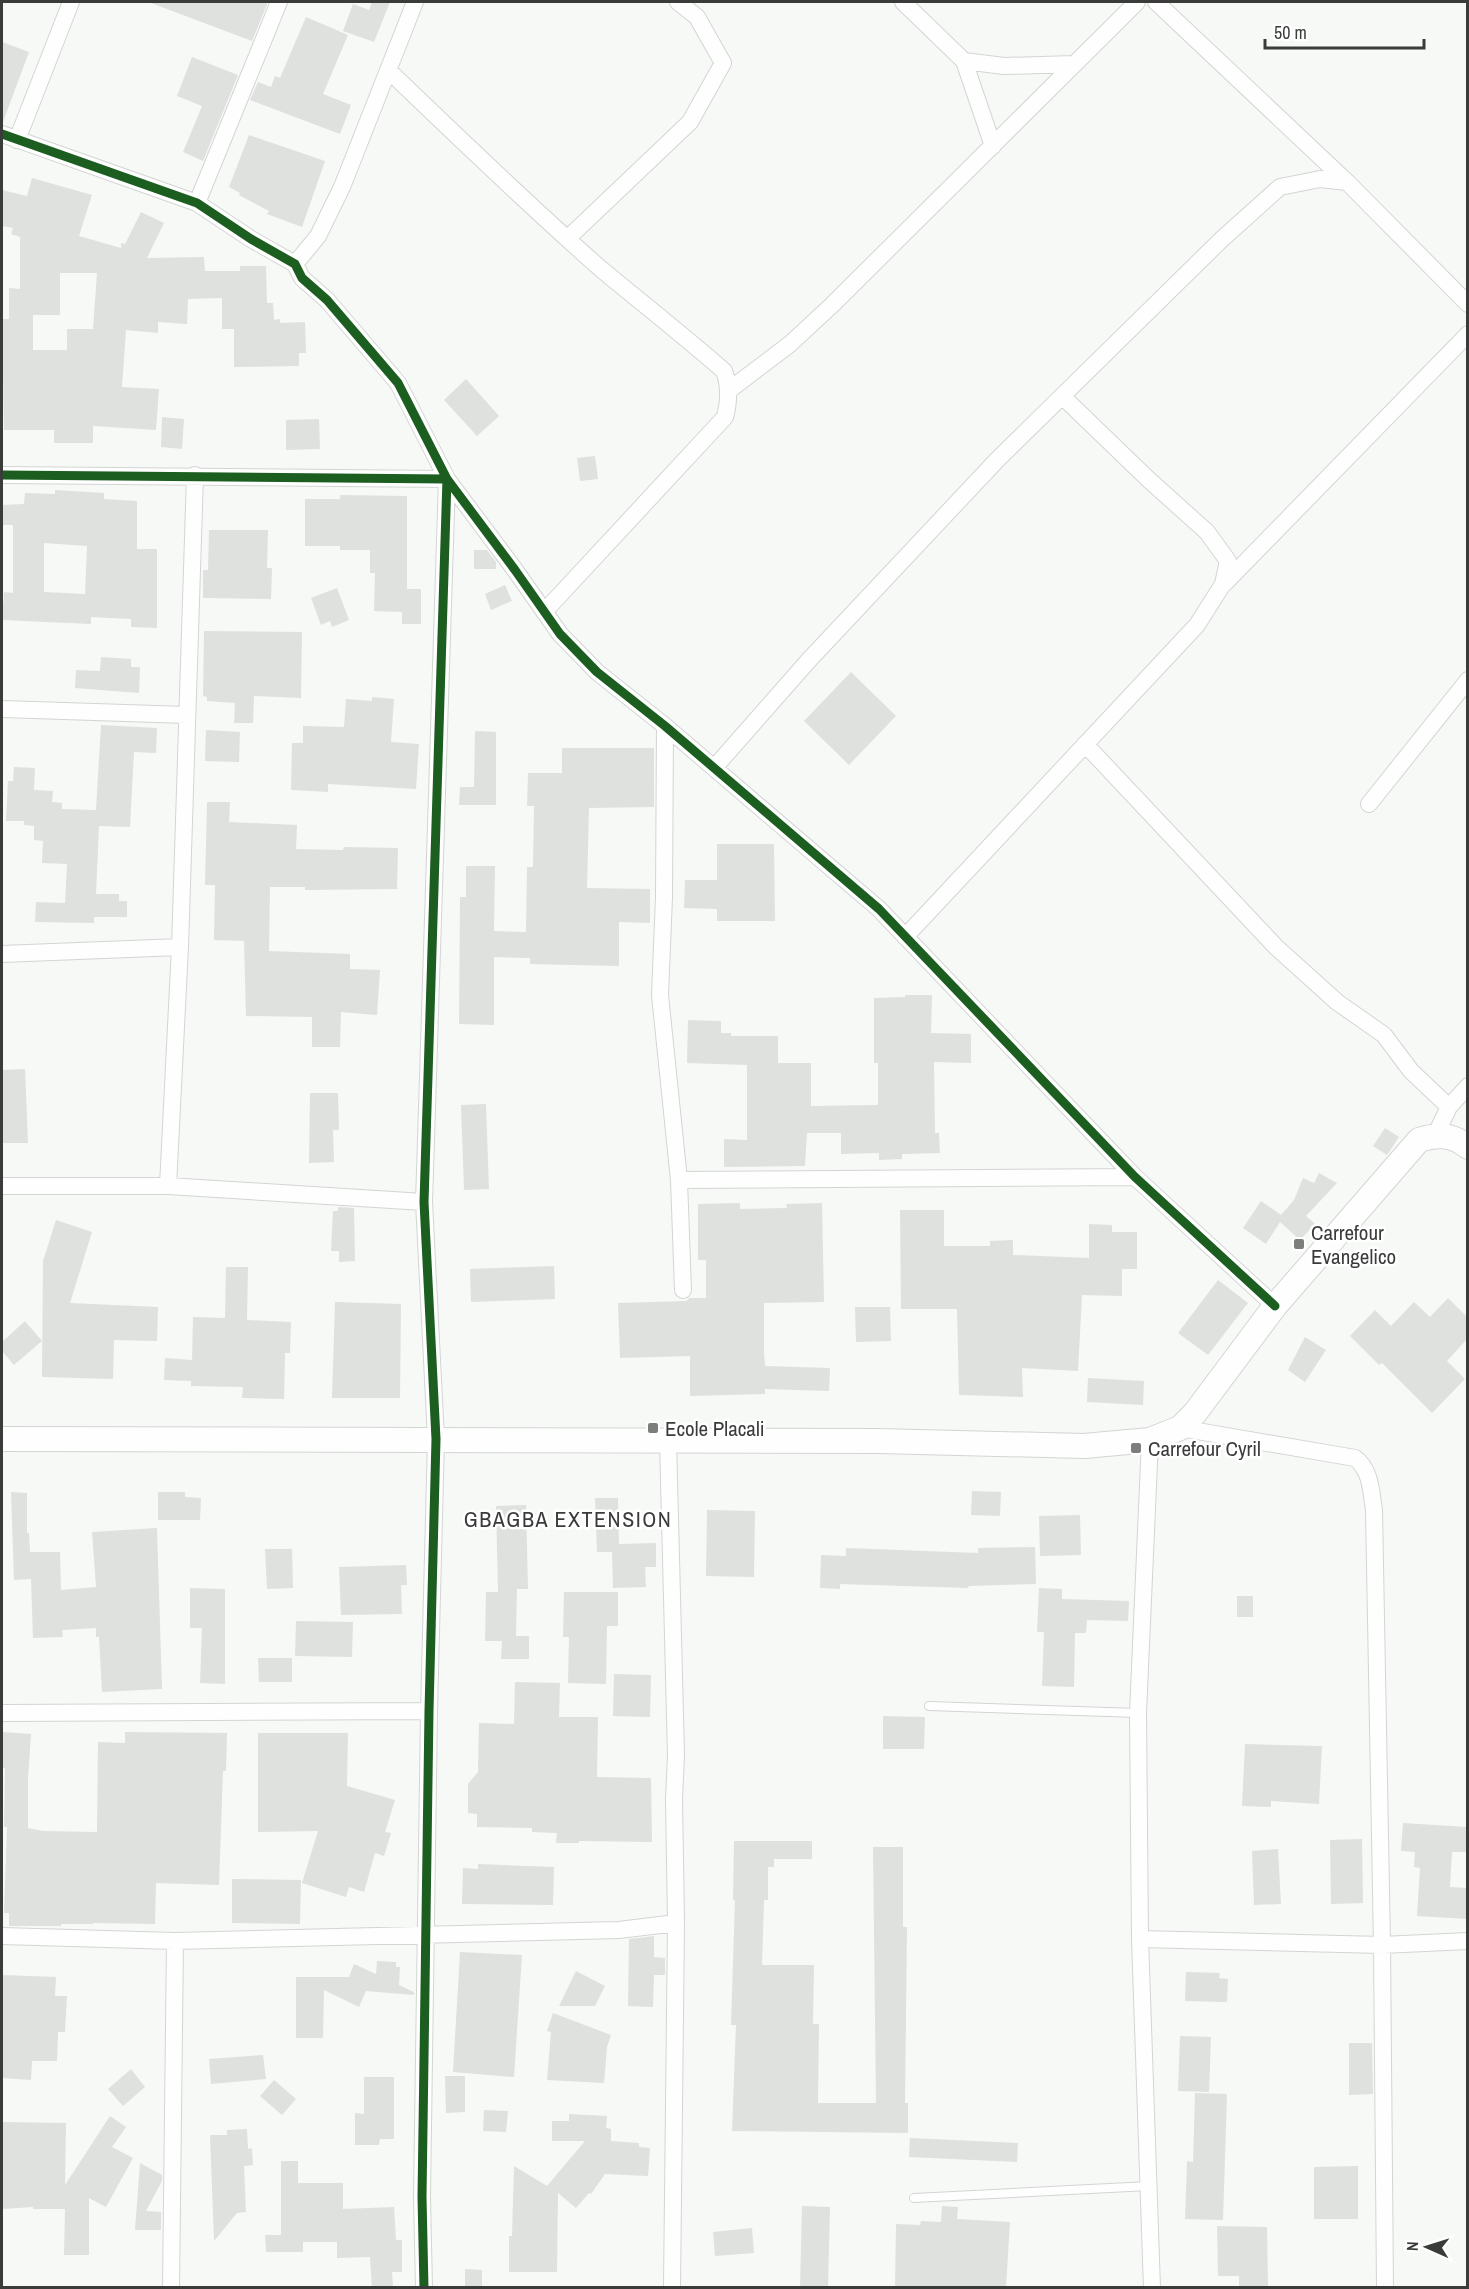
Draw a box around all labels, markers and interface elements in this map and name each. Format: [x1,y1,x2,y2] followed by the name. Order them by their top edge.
[1265,12,1424,50] scale bar
[1274,20,1307,45] text: 50 m
[1311,1218,1396,1271] place label: Carrefour Evangelico
[1292,1237,1306,1251] marker: Carrefour Evangelico
[665,1414,765,1443] place label: Ecole Placali
[646,1421,660,1435] marker: Ecole Placali
[1148,1434,1261,1463] place label: Carrefour Cyril
[1129,1441,1143,1455] marker: Carrefour Cyril
[464,1504,672,1534] district label: GBAGBA EXTENSION
[1397,2217,1457,2277] north arrow
[1401,2241,1423,2252] text: N

